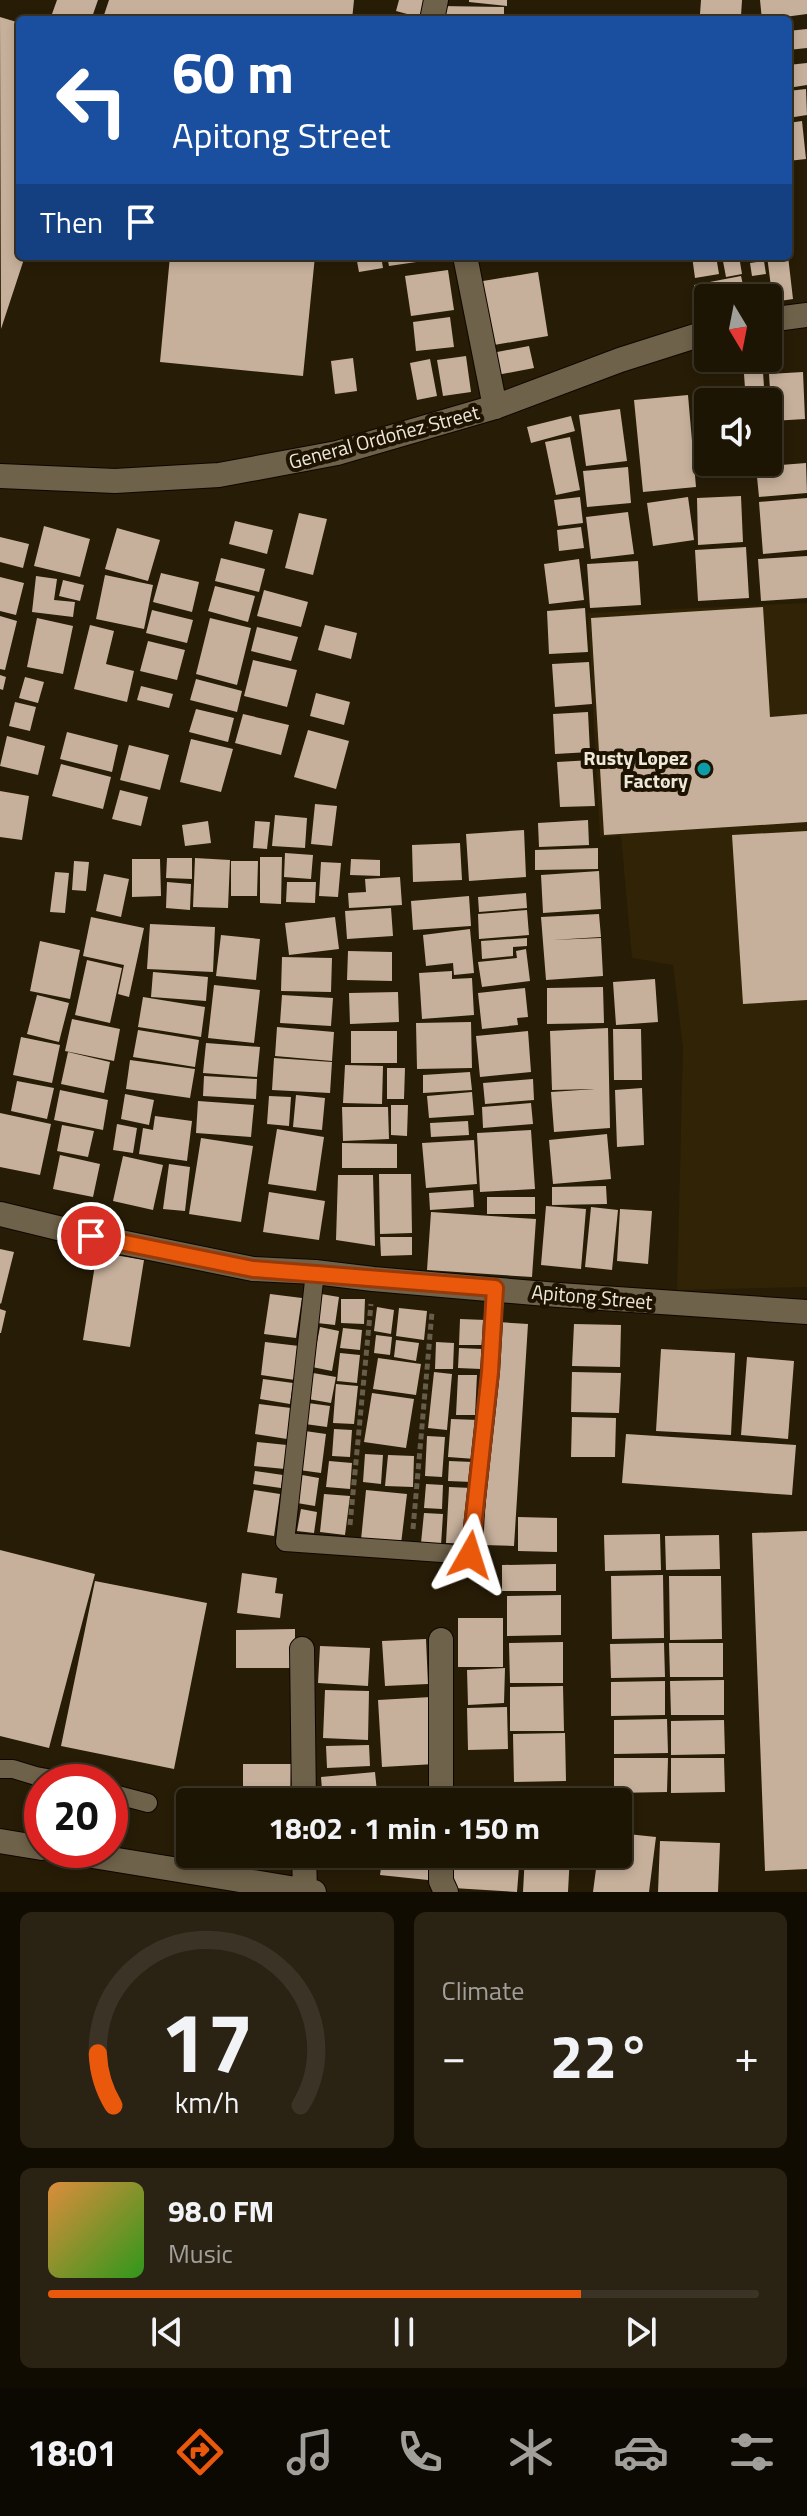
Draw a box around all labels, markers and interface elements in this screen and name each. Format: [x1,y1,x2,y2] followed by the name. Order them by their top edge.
[172,30,294,115] text: 60 m
[40,48,144,152] icon: left
[172,107,391,162] text: Apitong Street
[40,199,103,245] text: Then
[119,200,163,244] icon: arrive
[694,284,782,372] north arrow
[694,284,782,476] map controls
[694,388,782,476] button: sound
[285,396,483,477] street label: General Ordoñez Street
[583,742,688,796] place label: Rusty Lopez Factory
[695,760,713,778] marker: Rusty Lopez Factory
[57,1202,125,1270] pin
[69,1214,113,1258] icon: arrive
[530,1276,654,1317] street label: Apitong Street
[428,1513,512,1597] position arrow
[24,1764,128,1868] speed limit sign: 20
[268,1805,540,1851] text: 18:02 · 1 min · 150 m
[442,1971,524,2010] text: Climate
[160,1978,253,2104] text: 17
[550,2010,651,2101] text: 22°
[442,2022,466,2089] text: −
[734,2022,759,2089] text: +
[174,2081,239,2124] text: km/h
[168,2188,274,2234] text: 98.0 FM
[168,2234,233,2273] text: Music
[145,2310,189,2354] icon: previous
[382,2310,426,2354] icon: pause
[619,2310,663,2354] icon: next
[172,2424,228,2480] icon: directions
[282,2424,338,2480] icon: music
[392,2424,448,2480] icon: phone
[503,2424,559,2480] icon: climate
[613,2424,669,2480] icon: car
[724,2424,780,2480] icon: filters
[27,2425,117,2480] text: 18:01

